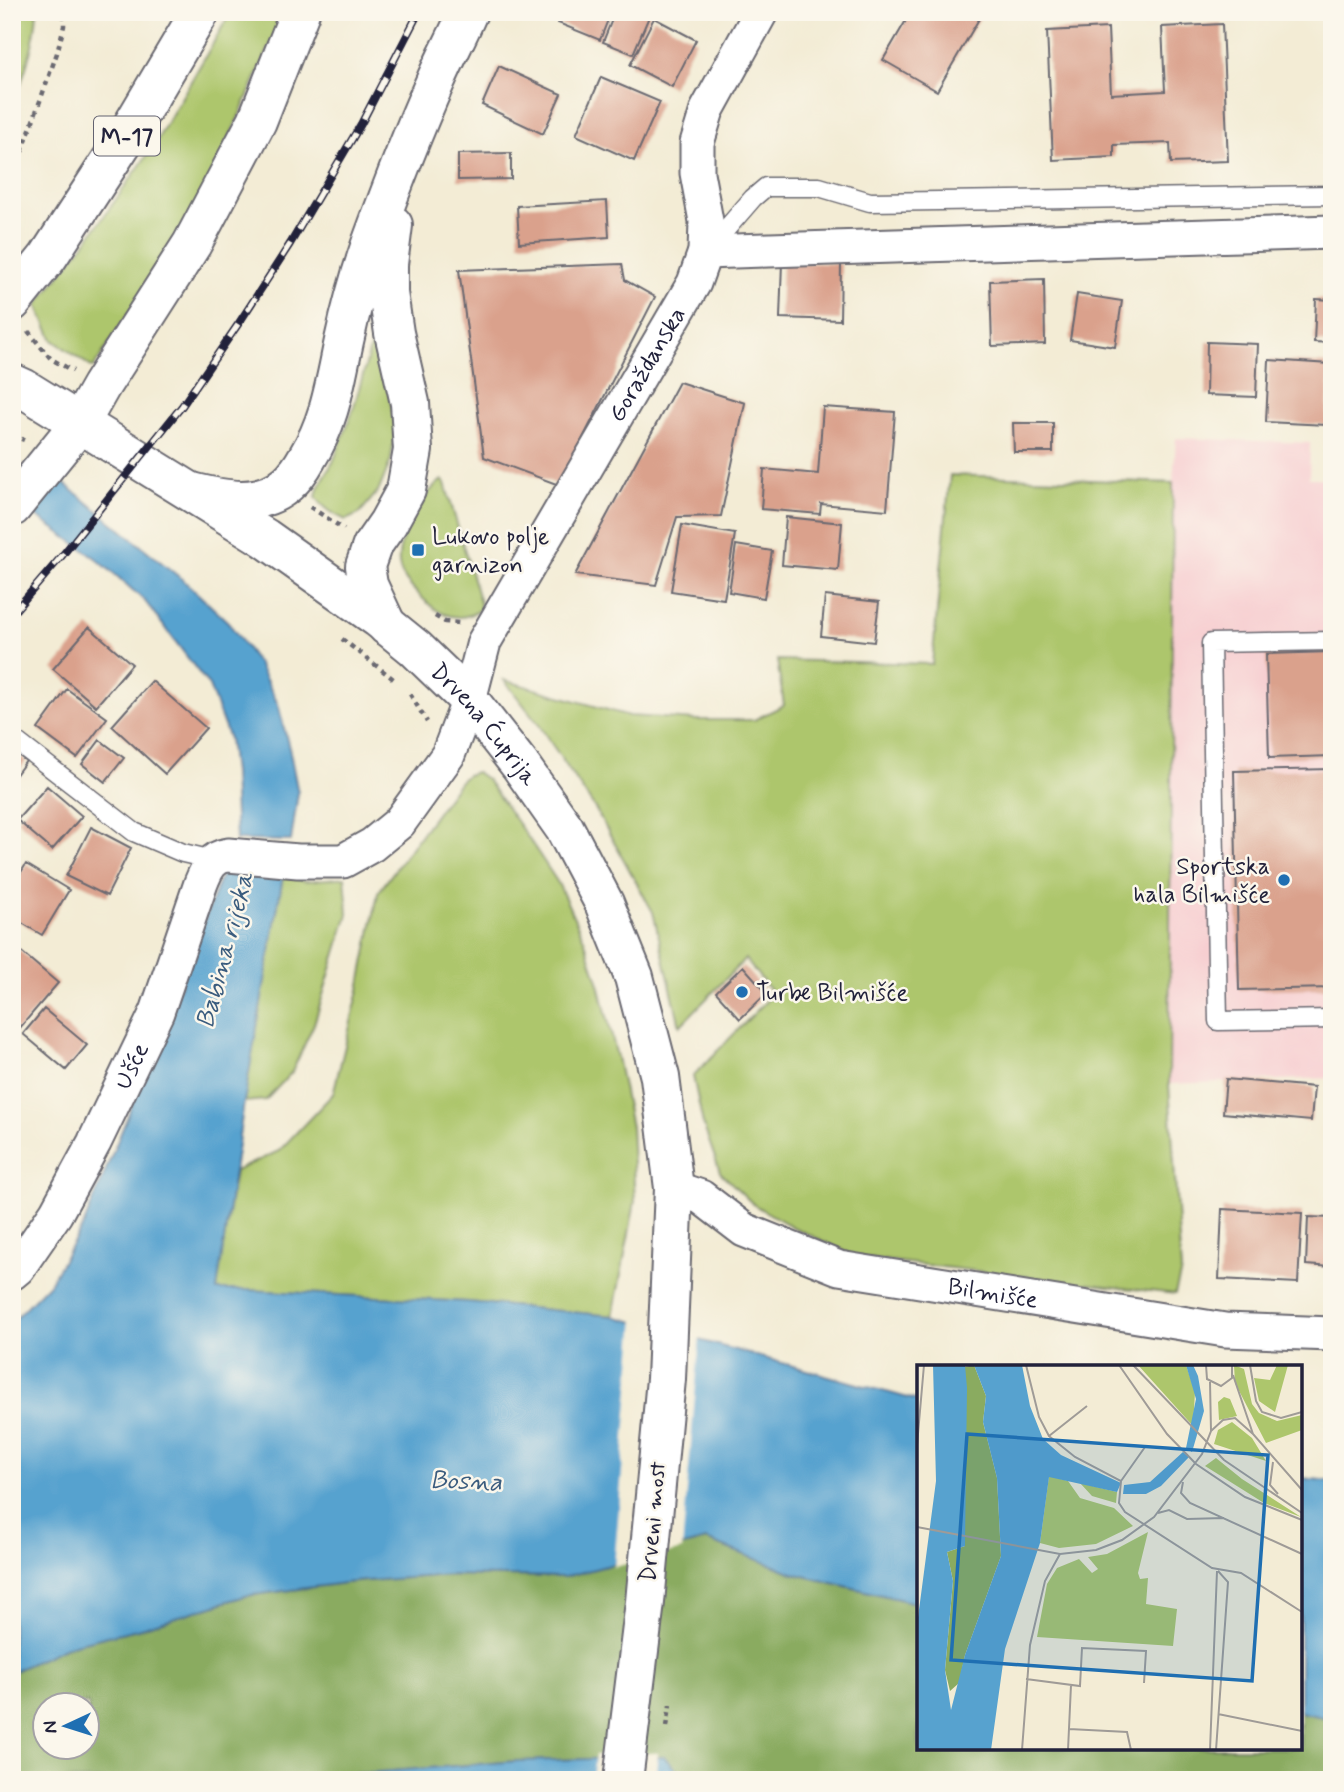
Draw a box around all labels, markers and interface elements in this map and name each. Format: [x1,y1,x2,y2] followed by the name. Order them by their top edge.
[94,116,160,155] road number: M-17
[602,302,694,428] street label: Goraždanska
[432,522,549,581] place label: Lukovo polje garnizon
[410,542,426,558] marker: Lukovo polje garnizon
[423,657,544,793] street label: Drvena Ćuprija
[1134,852,1270,911] place label: Sportska hala Bilmišće
[189,868,263,1032] water label: Babina rijeka
[1276,872,1292,888] marker: Sportska hala Bilmišće
[756,978,908,1009] place label: Turbe Bilmišće
[734,984,750,1000] marker: Turbe Bilmišće
[108,1038,157,1095] street label: Ušće
[946,1272,1040,1317] street label: Bilmišće
[917,1365,1302,1750] inset map
[633,1460,674,1584] street label: Drveni most
[429,1464,503,1500] water label: Bosna
[32,1690,102,1760] north arrow
[38,1720,63,1734] text: N

